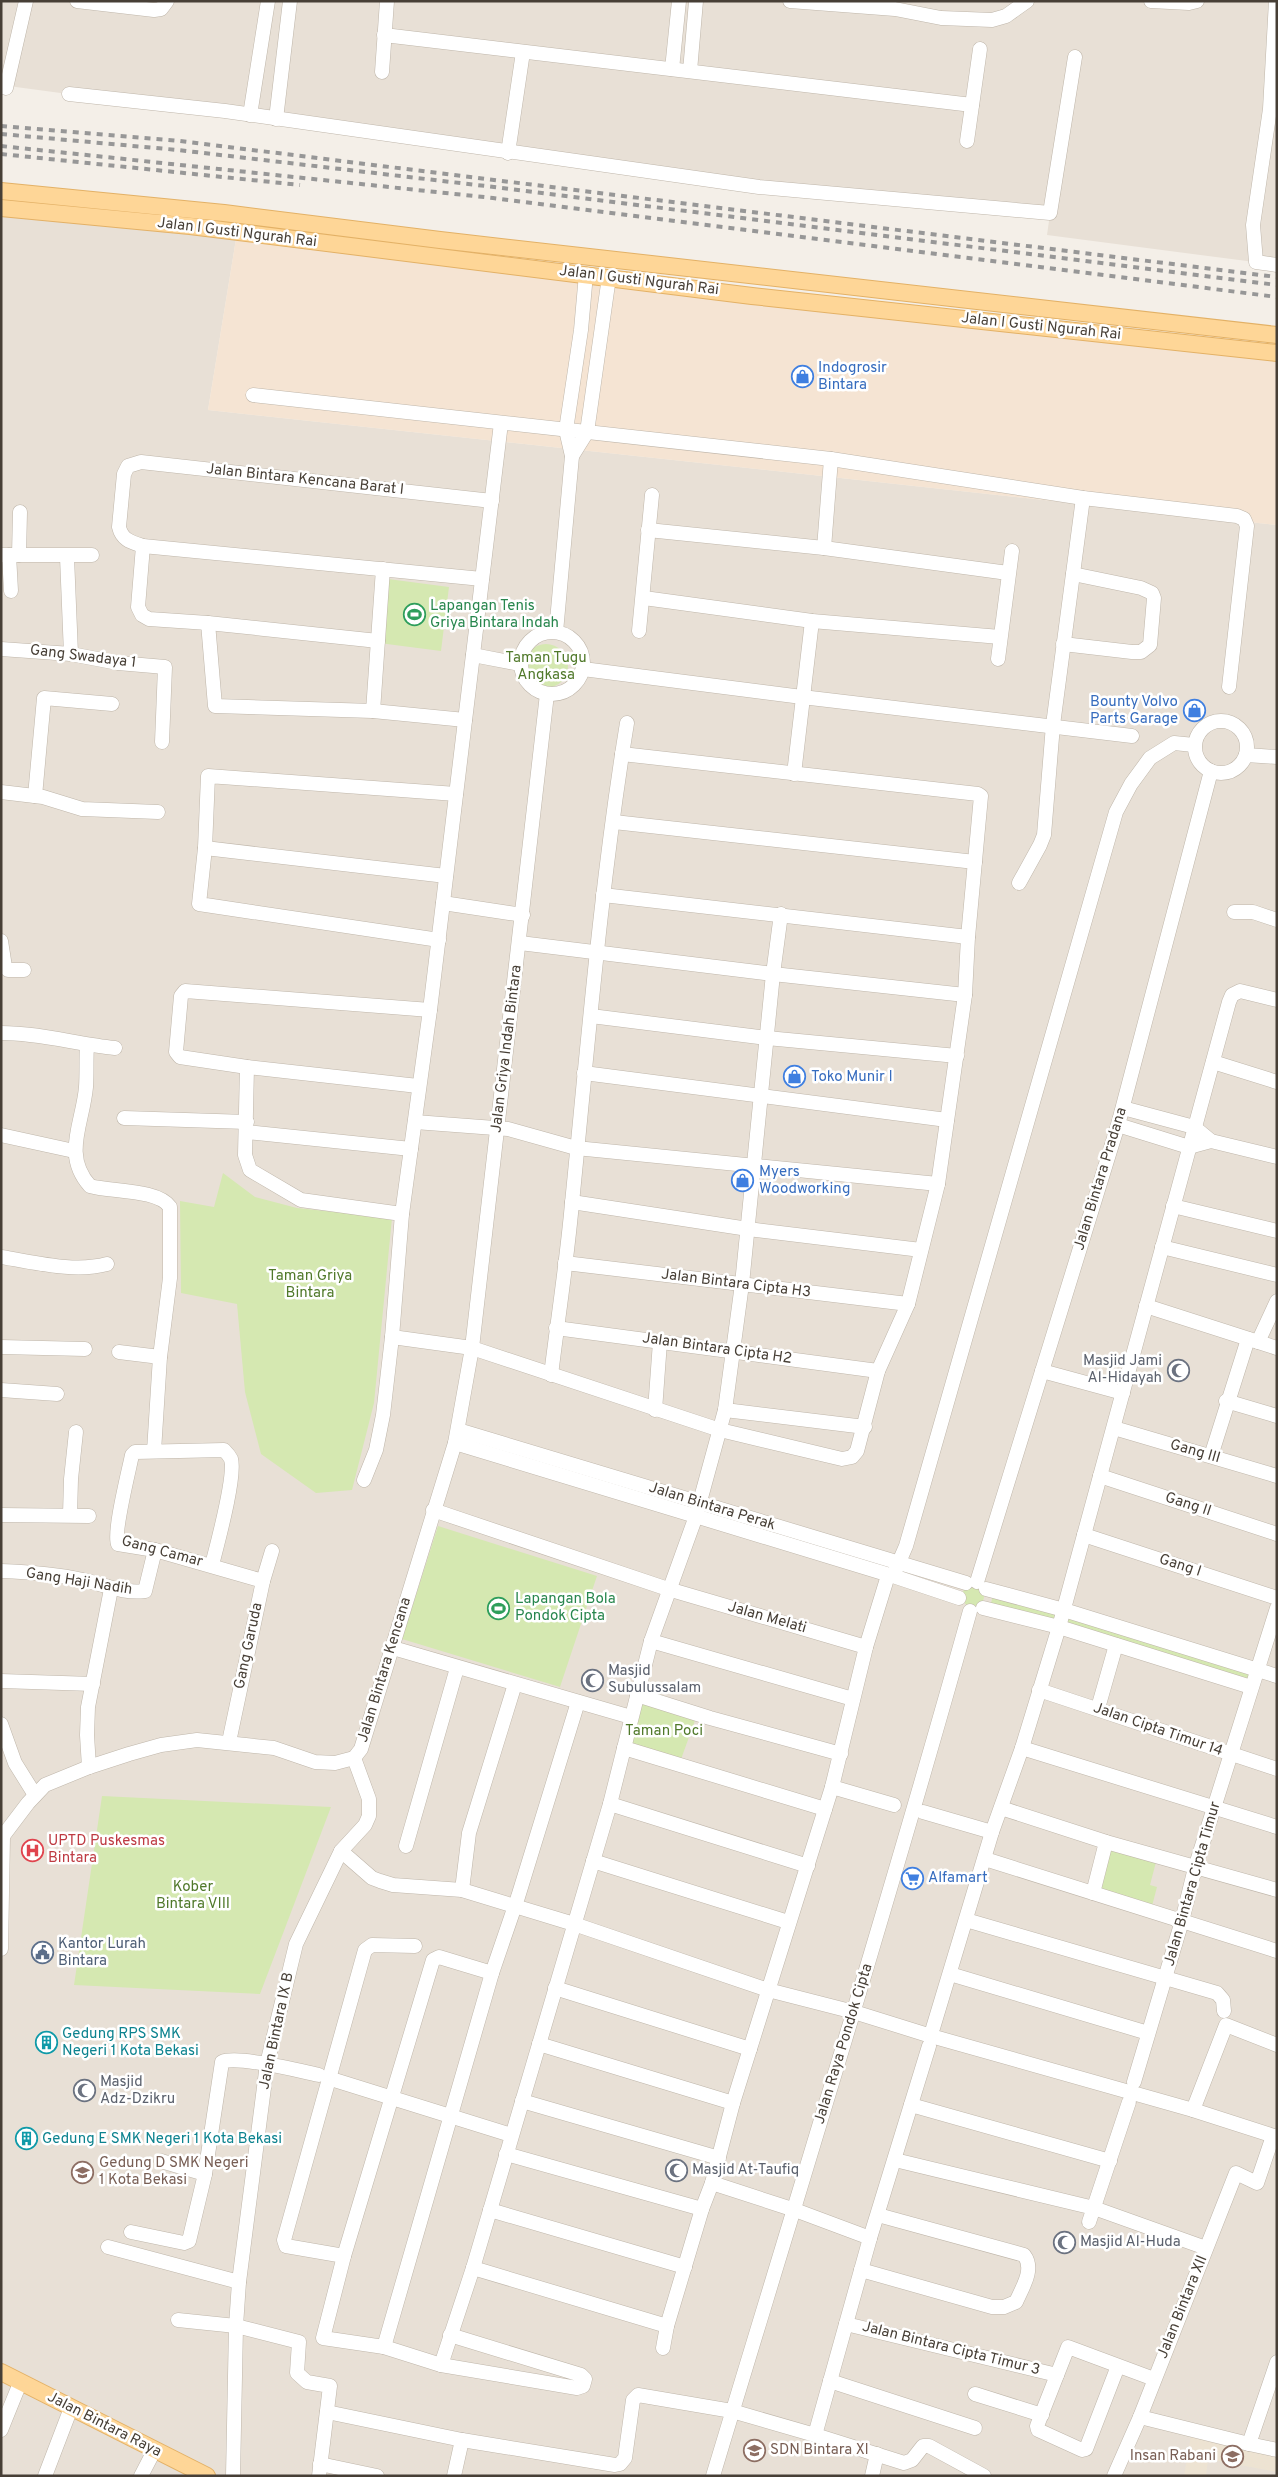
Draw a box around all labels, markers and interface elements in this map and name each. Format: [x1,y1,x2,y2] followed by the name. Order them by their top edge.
[156,214,318,252] street label: Jalan I Gusti Ngurah Rai
[558,262,720,300] street label: Jalan I Gusti Ngurah Rai
[960,309,1122,345] street label: Jalan I Gusti Ngurah Rai
[818,359,887,395] place label: Indogrosir Bintara
[790,365,814,389] shop icon: Indogrosir Bintara
[205,460,405,500] street label: Jalan Bintara Kencana Barat I
[430,597,559,633] place label: Lapangan Tenis Griya Bintara Indah
[402,603,426,627] sports icon: Lapangan Tenis Griya Bintara Indah
[29,641,137,673] street label: Gang Swadaya 1
[505,649,587,685] park label: Taman Tugu Angkasa
[1090,693,1178,729] place label: Bounty Volvo Parts Garage
[1182,699,1206,723] shop icon: Bounty Volvo Parts Garage
[487,964,527,1134] street label: Jalan Griya Indah Bintara
[783,1065,807,1089] shop icon: Toko Munir I
[811,1068,893,1087] place label: Toko Munir I
[1070,1105,1132,1253] street label: Jalan Bintara Pradana
[759,1163,850,1199] place label: Myers Woodworking
[731,1169,755,1193] shop icon: Myers Woodworking
[660,1265,812,1303] street label: Jalan Bintara Cipta H3
[268,1267,352,1303] park label: Taman Griya Bintara
[641,1329,793,1369] street label: Jalan Bintara Cipta H2
[1083,1352,1162,1388] place label: Masjid Jami Al-Hidayah
[1166,1358,1190,1382] mosque icon: Masjid Jami Al-Hidayah
[1168,1436,1222,1468] street label: Gang III
[646,1479,778,1535] street label: Jalan Bintara Perak
[1162,1489,1214,1521] street label: Gang II
[119,1532,205,1572] street label: Gang Camar
[1156,1550,1204,1582] street label: Gang I
[24,1564,134,1600] street label: Gang Haji Nadih
[515,1590,616,1626] place label: Lapangan Bola Pondok Cipta
[354,1595,416,1745] street label: Jalan Bintara Kencana
[487,1596,511,1620] sports icon: Lapangan Bola Pondok Cipta
[725,1598,809,1638] street label: Jalan Melati
[231,1601,267,1691] street label: Gang Garuda
[608,1662,701,1698] place label: Masjid Subulussalam
[580,1668,604,1692] mosque icon: Masjid Subulussalam
[1091,1699,1225,1761] street label: Jalan Cipta Timur 14
[625,1722,703,1741] park label: Taman Poci
[1160,1799,1226,1968] street label: Jalan Bintara Cipta Timur
[48,1832,165,1868] place label: UPTD Puskesmas Bintara
[20,1838,44,1862] hospital icon: UPTD Puskesmas Bintara
[900,1866,924,1890] supermarket icon: Alfamart
[928,1869,988,1888] place label: Alfamart
[156,1878,230,1914] park label: Kober Bintara VIII
[58,1935,146,1971] place label: Kantor Lurah Bintara
[30,1941,54,1965] public building icon: Kantor Lurah Bintara
[811,1961,877,2127] street label: Jalan Raya Pondok Cipta
[255,1971,299,2091] street label: Jalan Bintara IX B
[62,2025,199,2061] place label: Gedung RPS SMK Negeri 1 Kota Bekasi
[34,2031,58,2055] building icon: Gedung RPS SMK Negeri 1 Kota Bekasi
[100,2073,175,2109] place label: Masjid Adz-Dzikru
[72,2079,96,2103] mosque icon: Masjid Adz-Dzikru
[14,2127,38,2151] building icon: Gedung E SMK Negeri 1 Kota Bekasi
[42,2130,282,2149] place label: Gedung E SMK Negeri 1 Kota Bekasi
[99,2154,249,2190] place label: Gedung D SMK Negeri 1 Kota Bekasi
[664,2158,688,2182] mosque icon: Masjid At-Taufiq
[71,2160,95,2184] school or university icon: Gedung D SMK Negeri 1 Kota Bekasi
[692,2161,799,2180] place label: Masjid At-Taufiq
[1052,2230,1076,2254] mosque icon: Masjid Al-Huda
[1080,2233,1181,2252] place label: Masjid Al-Huda
[1154,2253,1212,2361] street label: Jalan Bintara XII
[860,2318,1042,2380] street label: Jalan Bintara Cipta Timur 3
[44,2388,164,2462] street label: Jalan Bintara Raya
[742,2438,766,2462] school or university icon: SDN Bintara XI
[770,2441,869,2460] place label: SDN Bintara XI
[1220,2444,1244,2468] school or university icon: Insan Rabani
[1130,2447,1216,2466] place label: Insan Rabani

